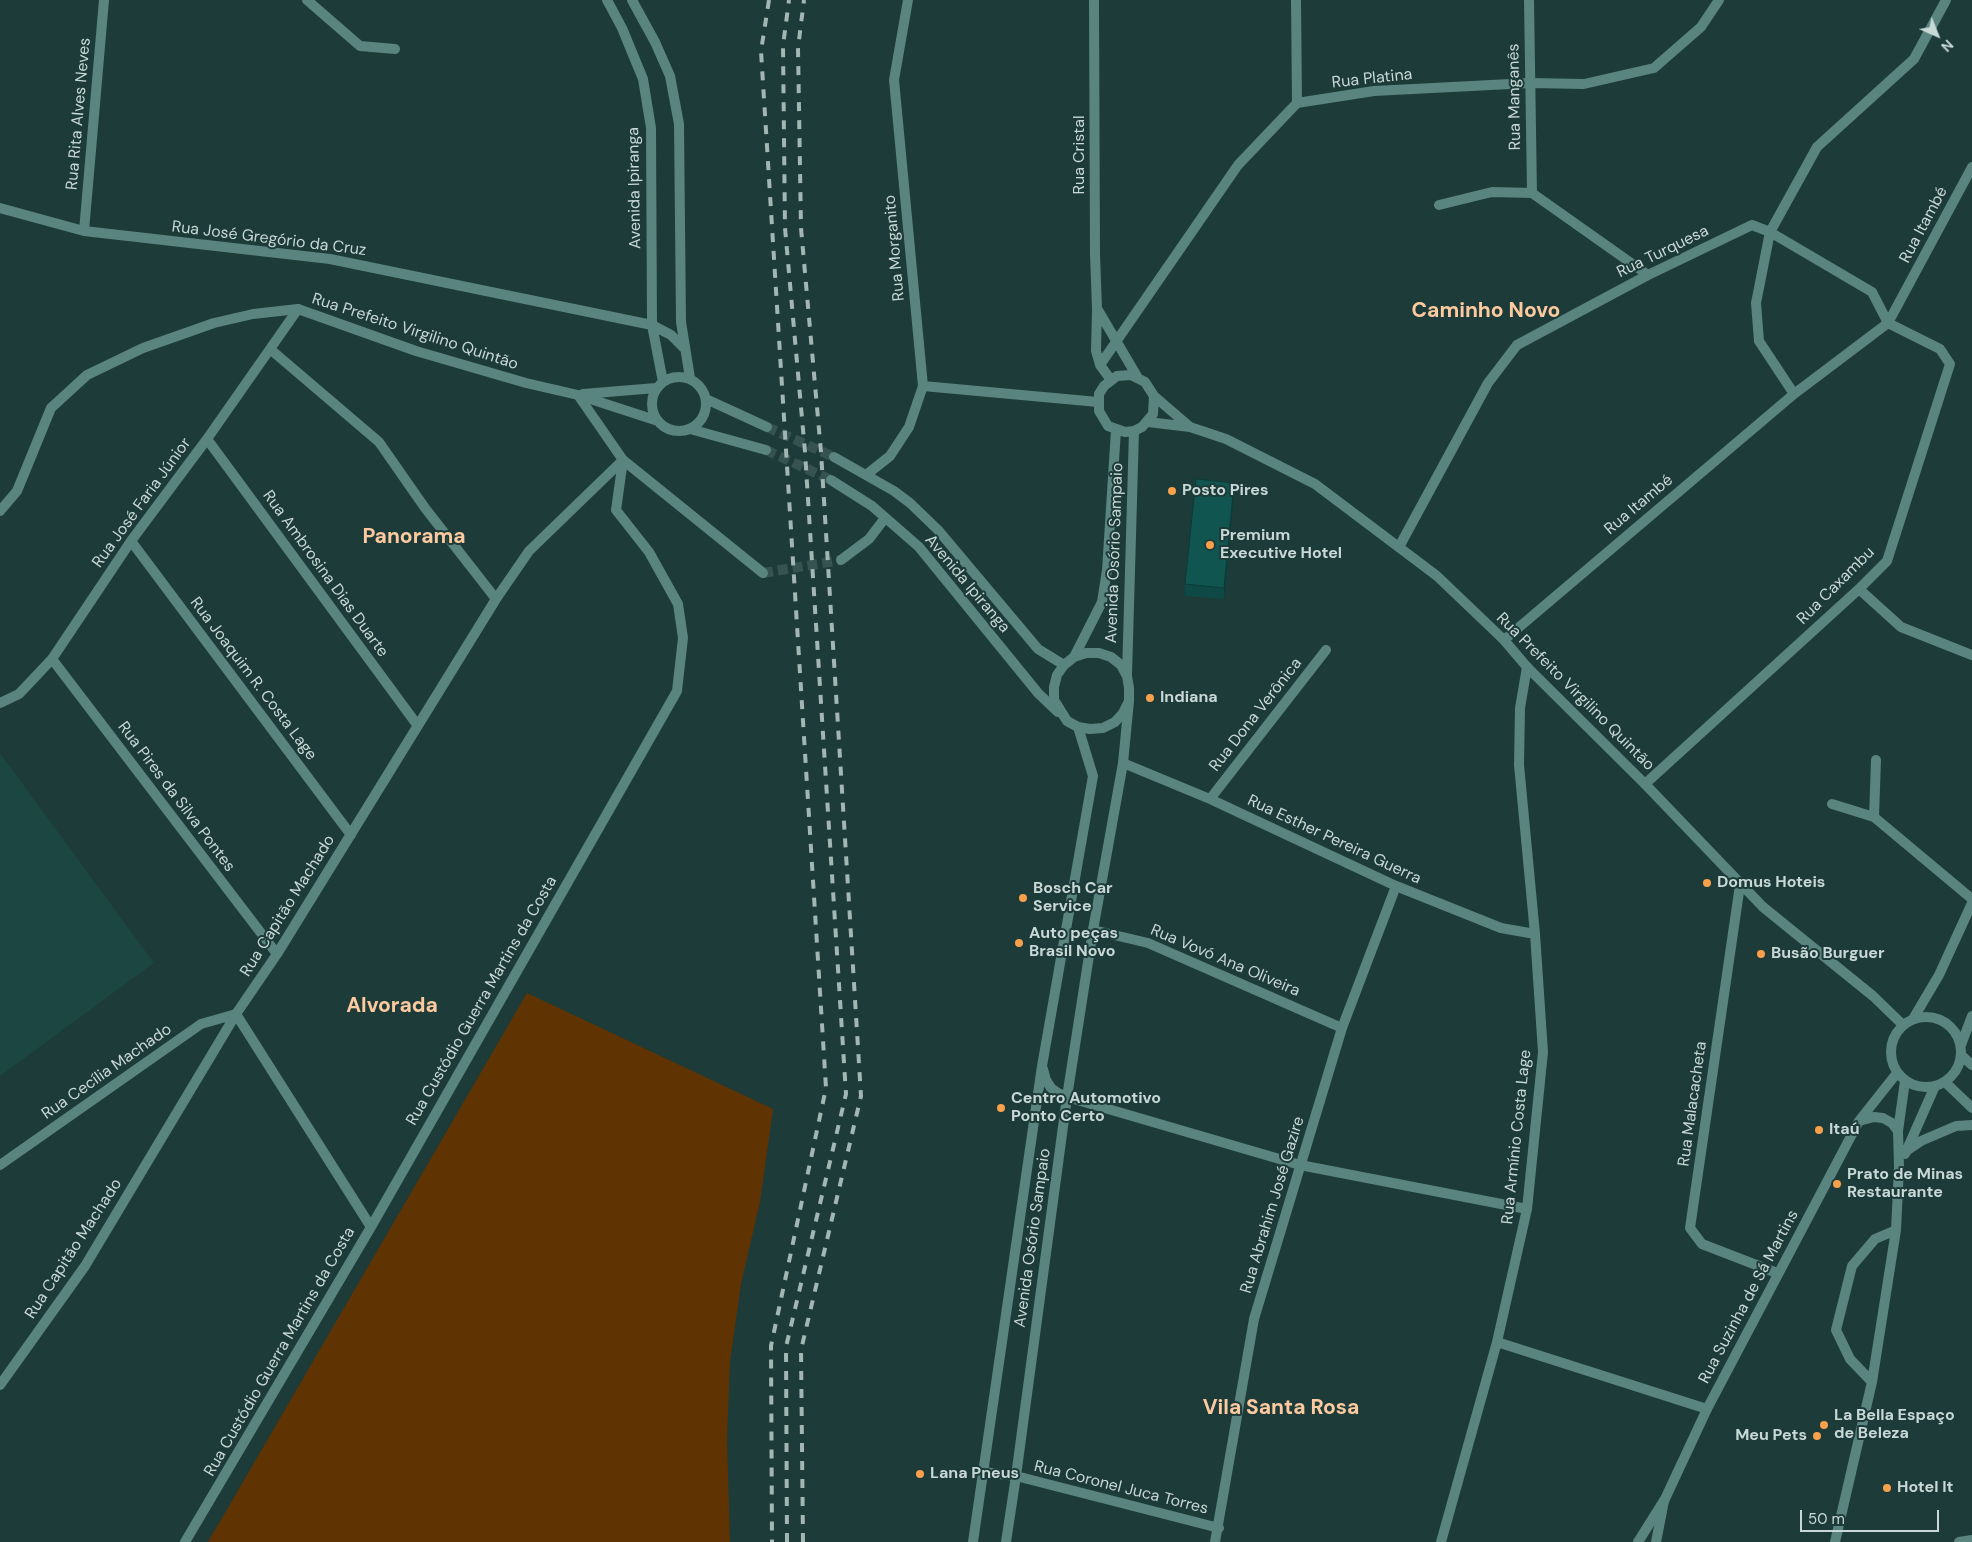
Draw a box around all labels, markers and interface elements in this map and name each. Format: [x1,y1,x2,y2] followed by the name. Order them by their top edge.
[1912,10,1962,60] north arrow
[1937,36,1957,56] text: N
[63,37,95,191] street label: Rua Rita Alves Neves
[1504,43,1526,151] street label: Rua Manganês
[1331,65,1413,93] street label: Rua Platina
[1070,115,1090,195] street label: Rua Cristal
[624,127,646,249] street label: Avenida Ipiranga
[1896,184,1952,266] street label: Rua Itambé
[881,194,909,302] street label: Rua Morganito
[171,218,367,260] street label: Rua José Gregório da Cruz
[1614,222,1712,282] street label: Rua Turquesa
[309,290,521,374] street label: Rua Prefeito Virgilino Quintão
[1412,298,1560,324] district label: Caminho Novo
[89,434,195,572] street label: Rua José Faria Júnior
[1102,462,1128,644] street label: Avenida Osório Sampaio
[1601,471,1677,539] street label: Rua Itambé
[1182,481,1268,501] place label: Posto Pires
[1166,485,1178,497] marker: Posto Pires
[258,487,392,661] street label: Rua Ambrosina Dias Duarte
[362,524,466,550] district label: Panorama
[1220,526,1342,564] place label: Premium Executive Hotel
[920,531,1014,637] street label: Avenida Ipiranga
[1204,539,1216,551] marker: Premium Executive Hotel
[1793,543,1879,629] street label: Rua Caxambu
[185,594,321,764] street label: Rua Joaquim R. Costa Lage
[1492,609,1658,775] street label: Rua Prefeito Virgilino Quintão
[1206,654,1306,776] street label: Rua Dona Verônica
[1160,688,1218,708] place label: Indiana
[1144,692,1156,704] marker: Indiana
[113,718,239,876] street label: Rua Pires da Silva Pontes
[1244,791,1424,889] street label: Rua Esther Pereira Guerra
[237,832,339,980] street label: Rua Capitão Machado
[403,873,561,1129] street label: Rua Custódio Guerra Martins da Costa
[1717,873,1825,893] place label: Domus Hoteis
[1701,877,1713,889] marker: Domus Hoteis
[1033,879,1113,917] place label: Bosch Car Service
[1017,892,1029,904] marker: Bosch Car Service
[1147,921,1303,1001] street label: Rua Vovó Ana Oliveira
[1029,924,1118,962] place label: Auto peças Brasil Novo
[1013,937,1025,949] marker: Auto peças Brasil Novo
[1771,944,1884,964] place label: Busão Burguer
[1755,948,1767,960] marker: Busão Burguer
[346,993,438,1019] district label: Alvorada
[38,1020,176,1124] street label: Rua Cecília Machado
[1675,1040,1711,1168] street label: Rua Malacacheta
[1498,1049,1536,1225] street label: Rua Armínio Costa Lage
[1011,1089,1161,1127] place label: Centro Automotivo Ponto Certo
[995,1102,1007,1114] marker: Centro Automotivo Ponto Certo
[1237,1114,1309,1296] street label: Rua Abrahim José Gazire
[1829,1120,1860,1140] place label: Itaú
[1813,1124,1825,1136] marker: Itaú
[1011,1147,1055,1329] street label: Avenida Osório Sampaio
[1847,1165,1963,1203] place label: Prato de Minas Restaurante
[22,1175,126,1323] street label: Rua Capitão Machado
[1831,1178,1843,1190] marker: Prato de Minas Restaurante
[1695,1207,1803,1387] street label: Rua Suzinha de Sá Martins
[201,1224,359,1480] street label: Rua Custódio Guerra Martins da Costa
[1203,1395,1359,1421] district label: Vila Santa Rosa
[1834,1406,1955,1444] place label: La Bella Espaço de Beleza
[1818,1419,1830,1431] marker: La Bella Espaço de Beleza
[1735,1426,1807,1446] place label: Meu Pets
[1811,1430,1823,1442] marker: Meu Pets
[1032,1457,1210,1519] street label: Rua Coronel Juca Torres
[930,1464,1019,1484] place label: Lana Pneus
[914,1468,926,1480] marker: Lana Pneus
[1897,1478,1954,1498] place label: Hotel It
[1881,1482,1893,1494] marker: Hotel It
[1802,1500,1941,1532] scale bar
[1808,1509,1845,1529] text: 50 m

